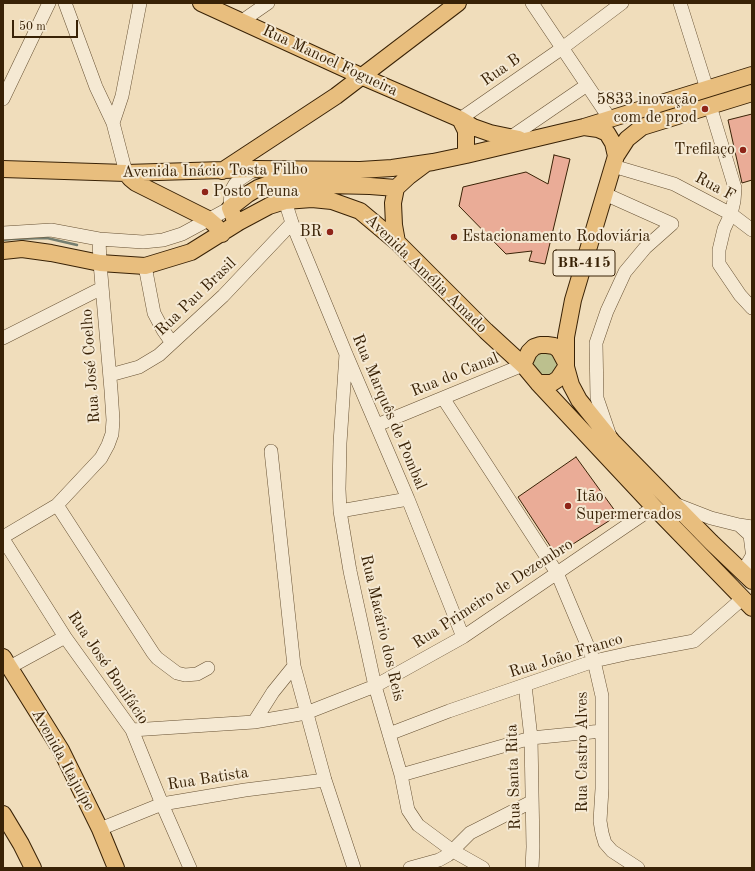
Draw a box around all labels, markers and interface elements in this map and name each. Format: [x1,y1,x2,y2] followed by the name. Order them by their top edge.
[14,12,80,38] scale bar
[19,21,46,33] text: 50 m
[259,21,401,101] street label: Rua Manoel Fogueira
[478,50,524,90] street label: Rua B
[596,90,697,128] place label: 5833 inovação com de prod
[700,104,710,114] marker: 5833 inovação com de prod
[674,140,735,160] place label: Trefilaço
[738,145,748,155] marker: Trefilaço
[122,160,308,182] street label: Avenida Inácio Tosta Filho
[691,168,739,206] street label: Rua F
[213,182,299,202] place label: Posto Teuna
[200,187,210,197] marker: Posto Teuna
[361,211,491,337] street label: Avenida Amélia Amado
[300,222,322,242] place label: BR
[325,227,335,237] marker: BR
[462,227,650,247] place label: Estacionamento Rodoviária
[449,232,459,242] marker: Estacionamento Rodoviária
[553,250,615,276] road number: BR-415
[152,254,240,340] street label: Rua Pau Brasil
[77,308,105,424] street label: Rua José Coelho
[348,331,430,493] street label: Rua Marquês de Pombal
[408,349,502,401] street label: Rua do Canal
[576,487,681,525] place label: Itão Supermercados
[563,501,573,511] marker: Itão Supermercados
[409,535,577,653] street label: Rua Primeiro de Dezembro
[356,553,408,703] street label: Rua Macário dos Reis
[63,608,153,728] street label: Rua José Bonifácio
[507,630,625,682] street label: Rua João Franco
[573,691,593,813] street label: Rua Castro Alves
[27,706,99,814] street label: Avenida Itajuípe
[503,724,525,830] street label: Rua Santa Rita
[166,763,250,795] street label: Rua Batista

